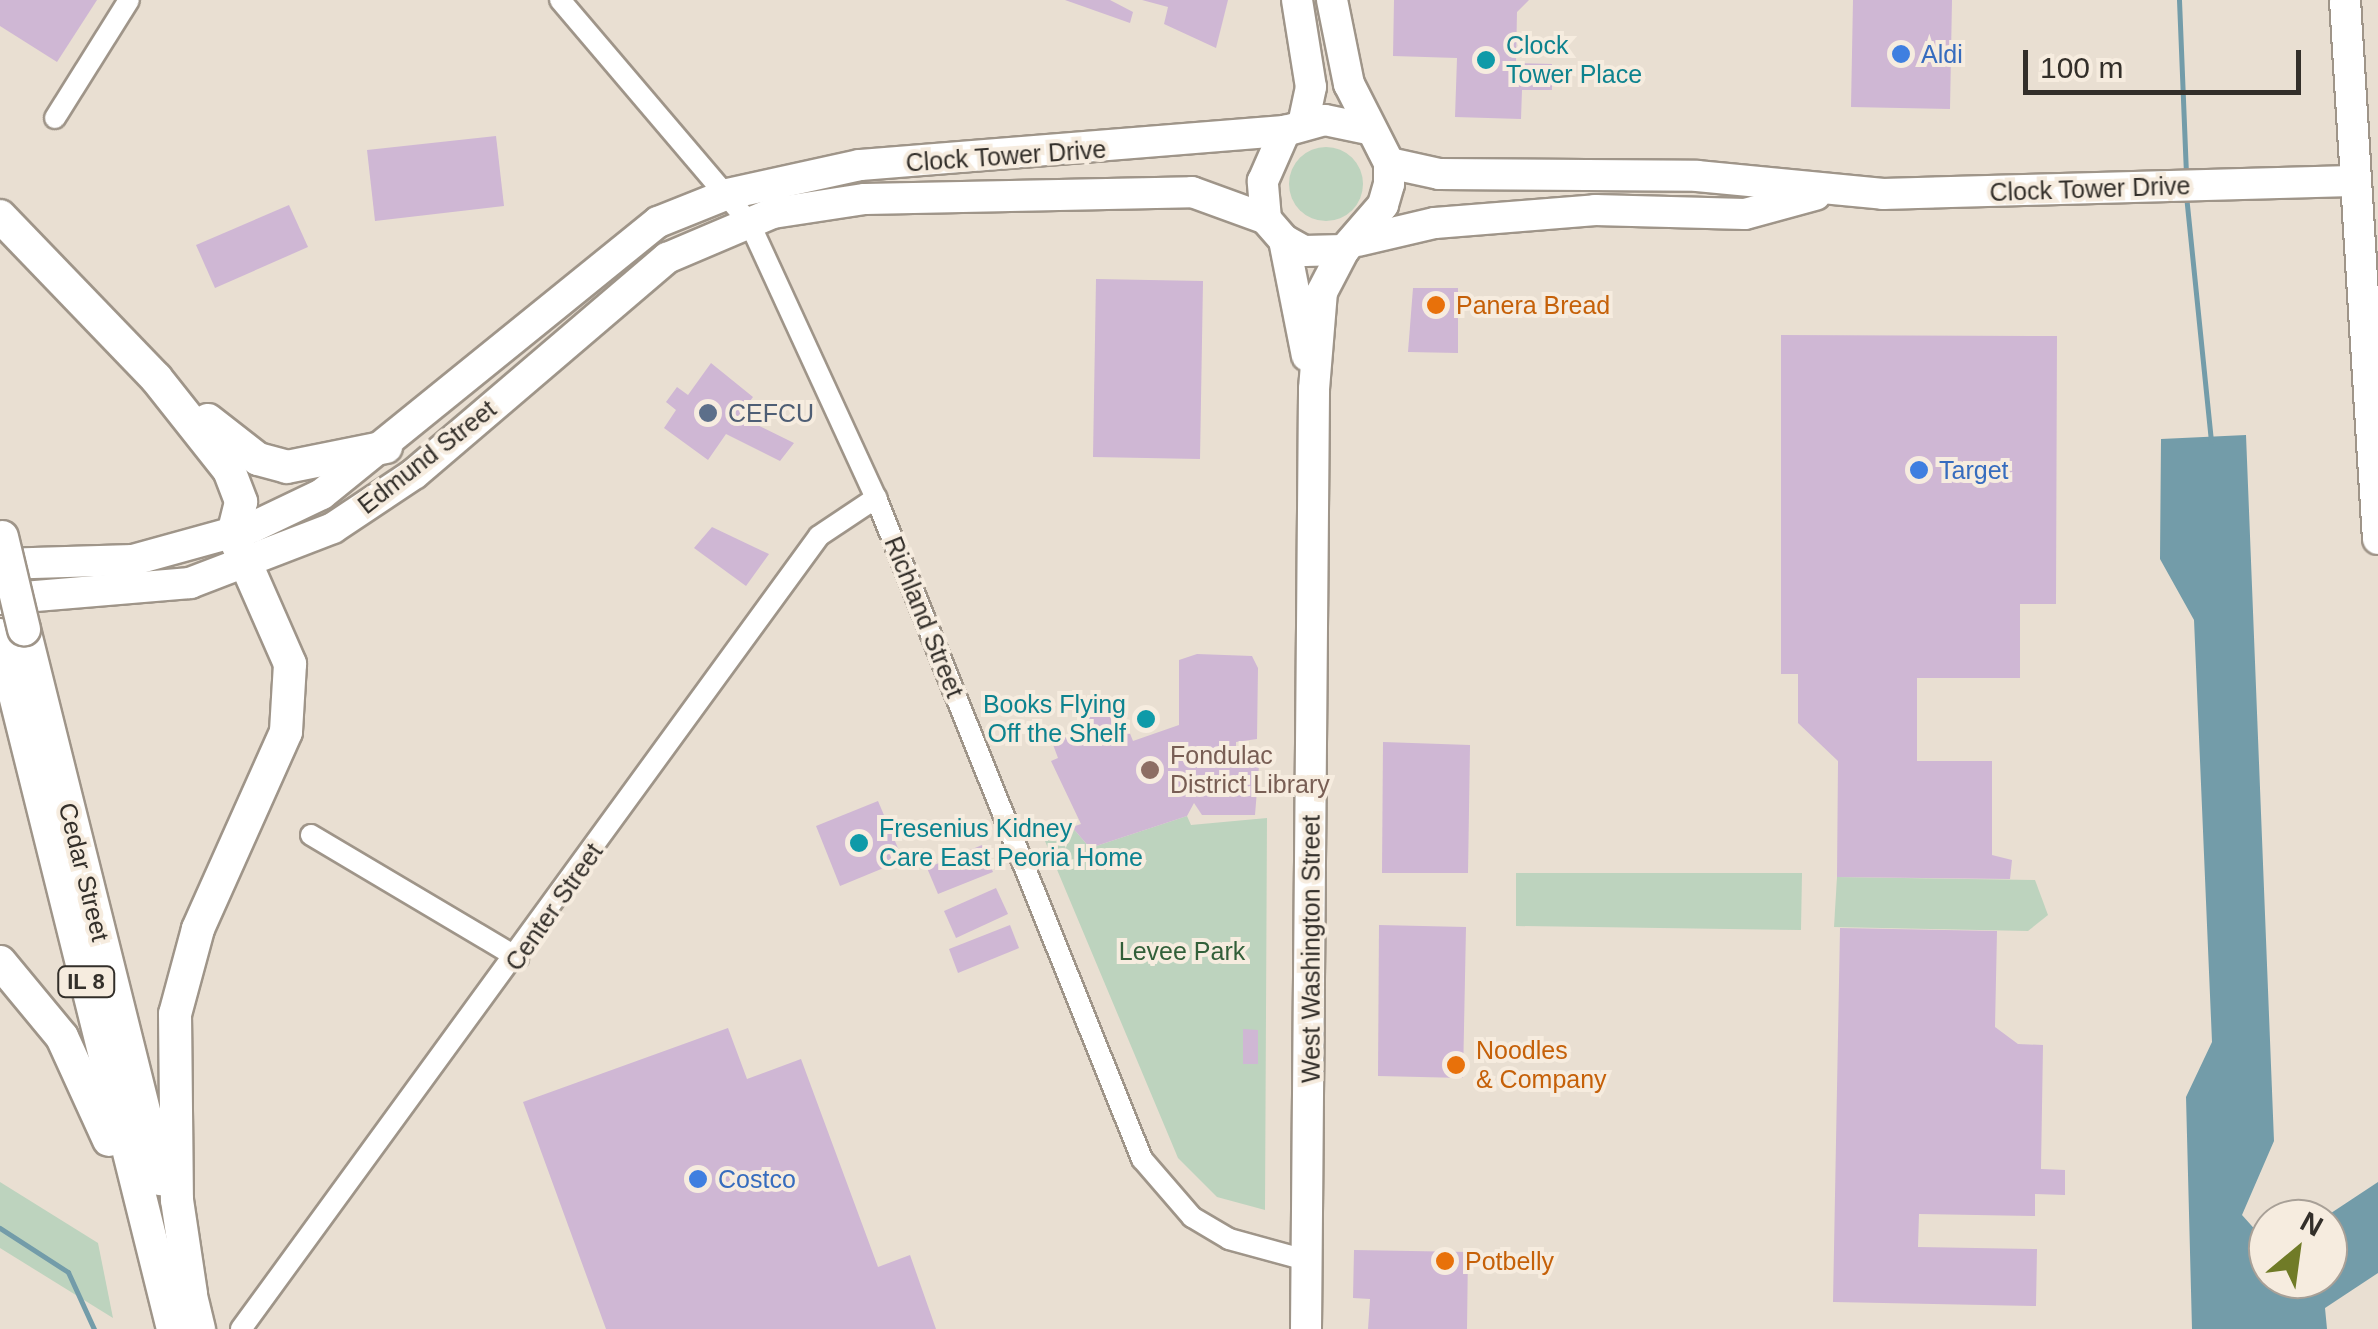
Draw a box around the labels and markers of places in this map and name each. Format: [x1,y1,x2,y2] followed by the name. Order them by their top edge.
[1506,31,1642,90] place label: Clock Tower Place
[1921,39,1963,69] place label: Aldi
[1890,43,1912,65] marker: Aldi
[1475,49,1497,71] marker: Clock Tower Place
[1456,290,1610,320] place label: Panera Bread
[1425,294,1447,316] marker: Panera Bread
[728,398,814,428] place label: CEFCU
[697,402,719,424] marker: CEFCU
[1939,455,2008,485] place label: Target
[1908,459,1930,481] marker: Target
[983,690,1126,749] place label: Books Flying Off the Shelf
[1135,708,1157,730] marker: Books Flying Off the Shelf
[1170,741,1330,800] place label: Fondulac District Library
[1139,759,1161,781] marker: Fondulac District Library
[879,814,1143,873] place label: Fresenius Kidney Care East Peoria Home
[848,832,870,854] marker: Fresenius Kidney Care East Peoria Home
[1476,1036,1607,1095] place label: Noodles & Company
[1445,1054,1467,1076] marker: Noodles & Company
[718,1164,796,1194] place label: Costco
[687,1168,709,1190] marker: Costco
[1465,1246,1554,1276] place label: Potbelly
[1434,1250,1456,1272] marker: Potbelly

